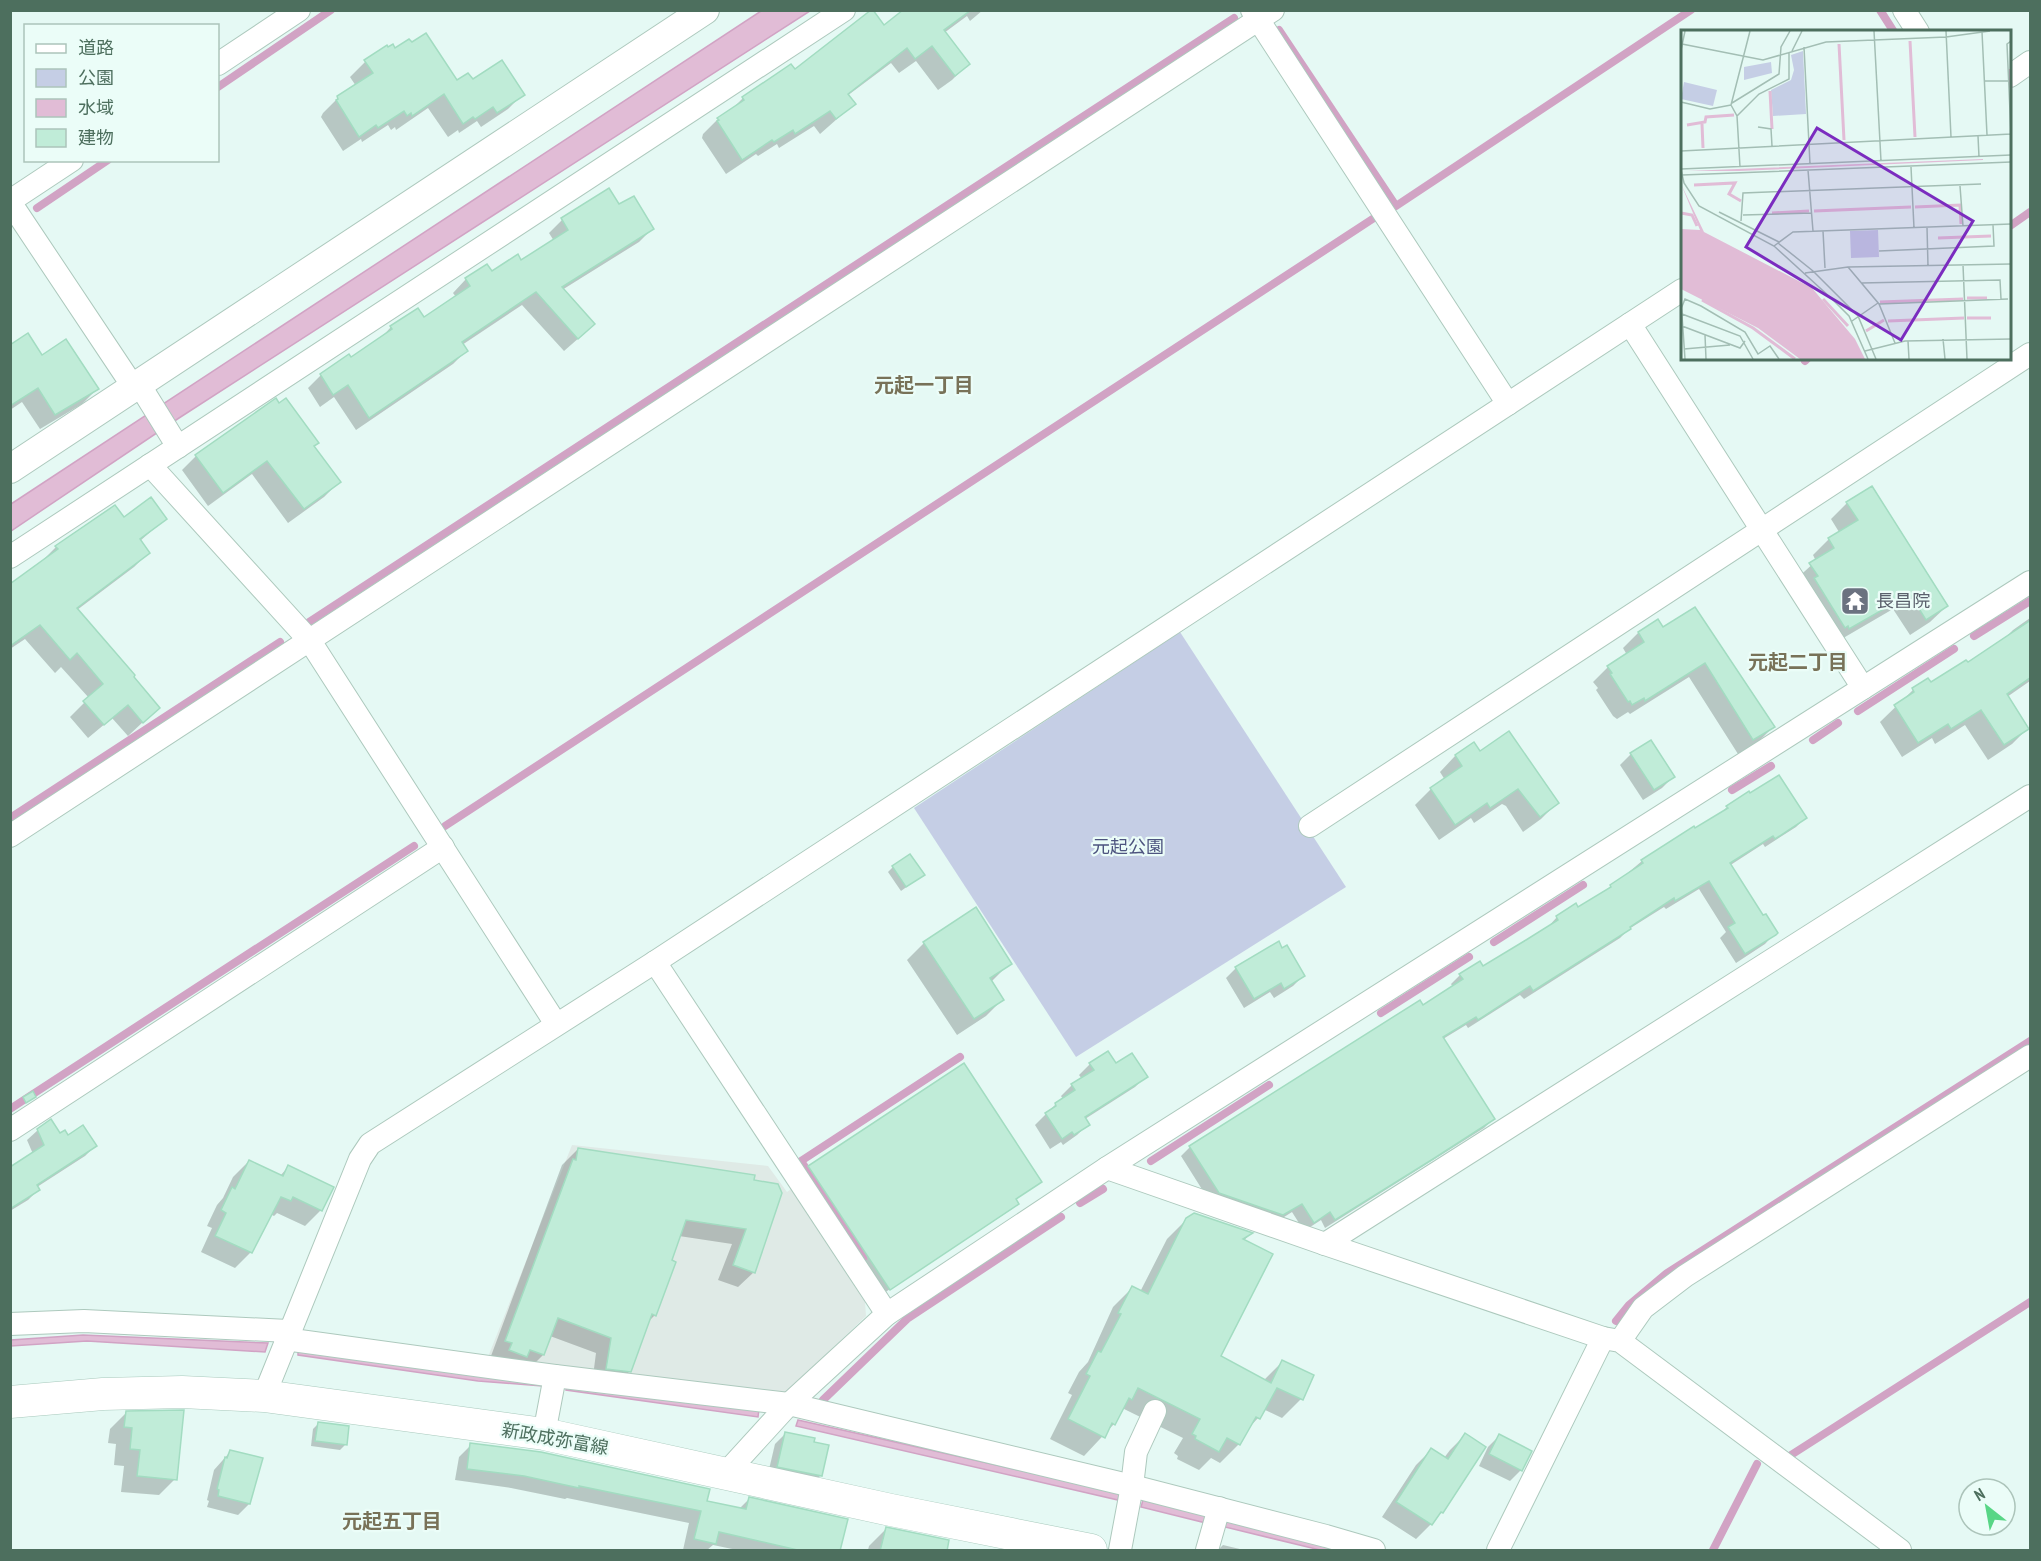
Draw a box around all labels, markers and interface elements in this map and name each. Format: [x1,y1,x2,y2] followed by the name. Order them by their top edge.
[24,24,219,162] legend
[1681,30,2011,360] inset map
[78,36,114,59] text: 道路
[78,66,114,89] text: 公園
[78,96,114,119] text: 水域
[78,126,114,149] text: 建物
[874,372,974,398] district label: 元起一丁目
[1839,585,1871,617] temple icon: 長昌院
[1876,589,1930,612] place label: 長昌院
[1748,649,1848,675] district label: 元起二丁目
[1092,835,1164,858] park label: 元起公園
[500,1418,610,1459] street label: 新政成弥富線
[1957,1477,2017,1537] north arrow
[1970,1483,1988,1505] text: N
[342,1508,442,1534] district label: 元起五丁目

